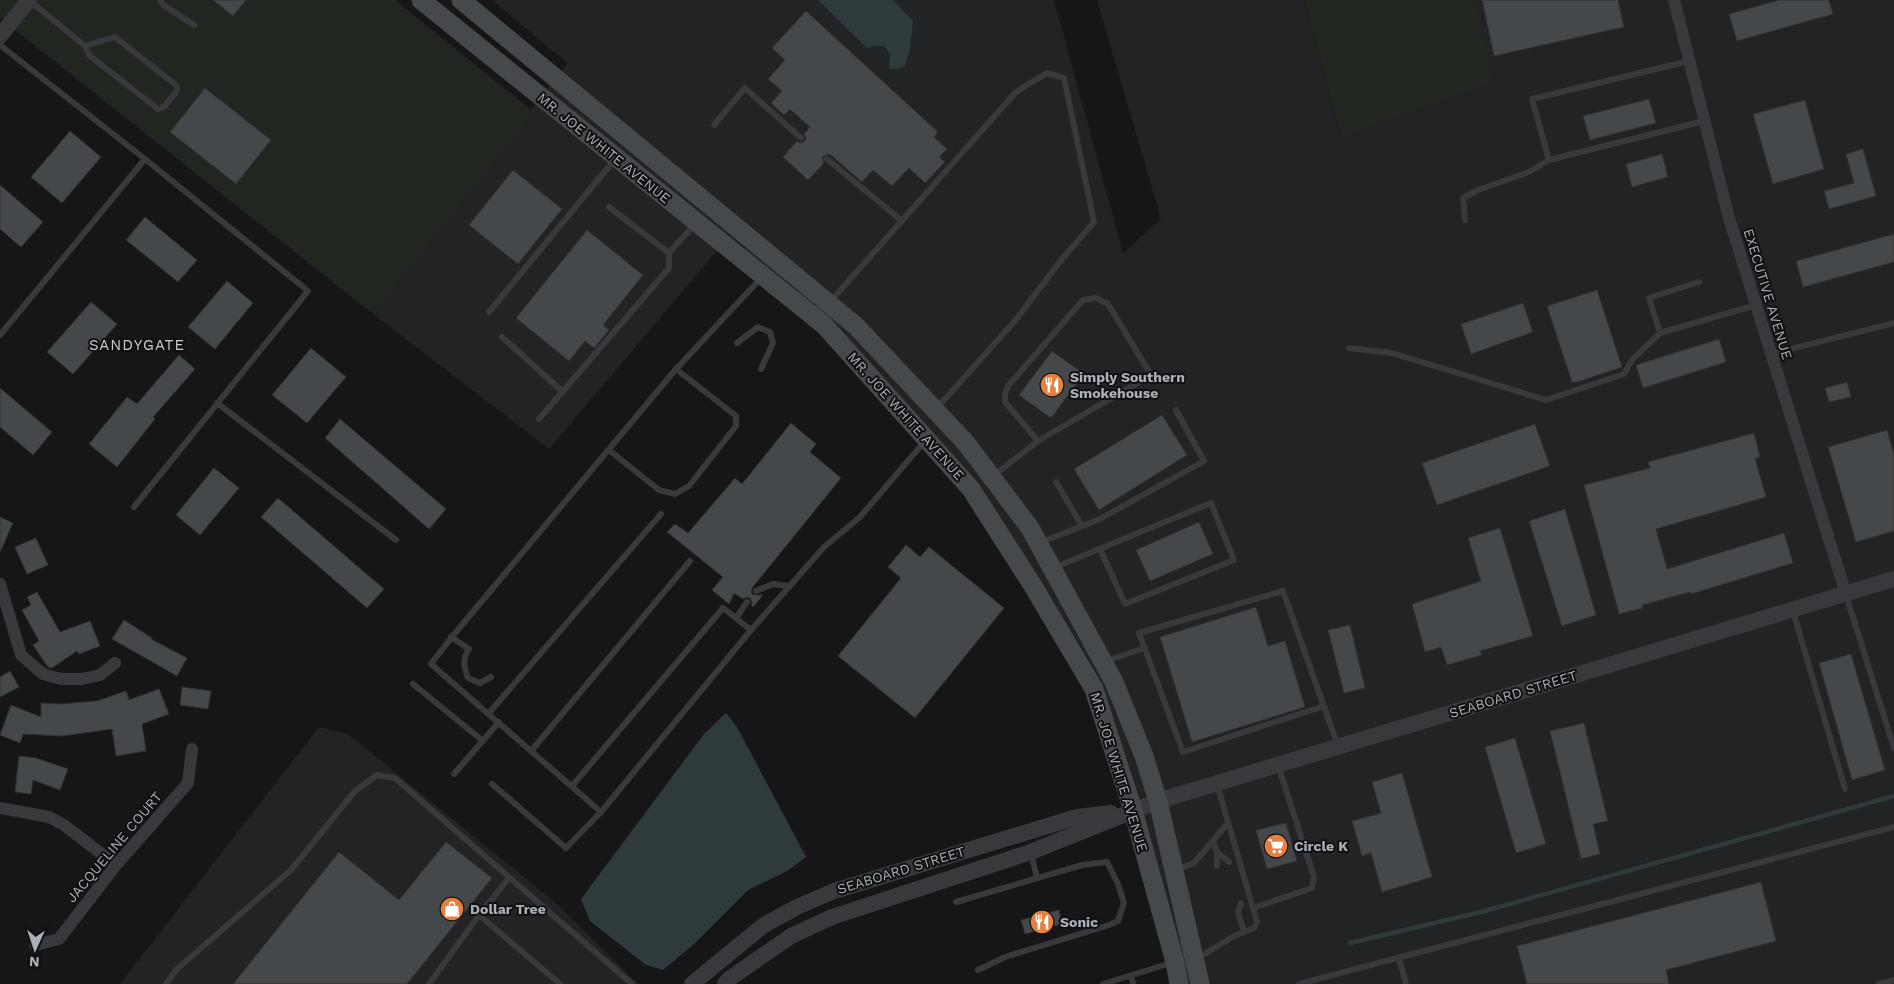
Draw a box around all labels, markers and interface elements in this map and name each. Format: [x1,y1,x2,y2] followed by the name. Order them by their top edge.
[534,89,674,207] street label: MR. JOE WHITE AVENUE
[1740,227,1796,361] street label: EXECUTIVE AVENUE
[89,336,185,354] district label: SANDYGATE
[844,349,968,483] street label: MR. JOE WHITE AVENUE
[1070,369,1185,401] place label: Simply Southern Smokehouse
[1039,372,1065,398] restaurant icon: Simply Southern Smokehouse
[1447,667,1579,721] street label: SEABOARD STREET
[1087,690,1151,854] street label: MR. JOE WHITE AVENUE
[63,788,165,906] street label: JACQUELINE COURT
[1263,833,1289,859] supermarket icon: Circle K
[1294,838,1348,854] place label: Circle K
[835,843,967,897] street label: SEABOARD STREET
[439,896,465,922] shop icon: Dollar Tree
[470,901,546,917] place label: Dollar Tree
[1029,909,1055,935] restaurant icon: Sonic
[1060,914,1098,930] place label: Sonic
[10,924,60,974] north arrow
[29,954,40,970] text: N

